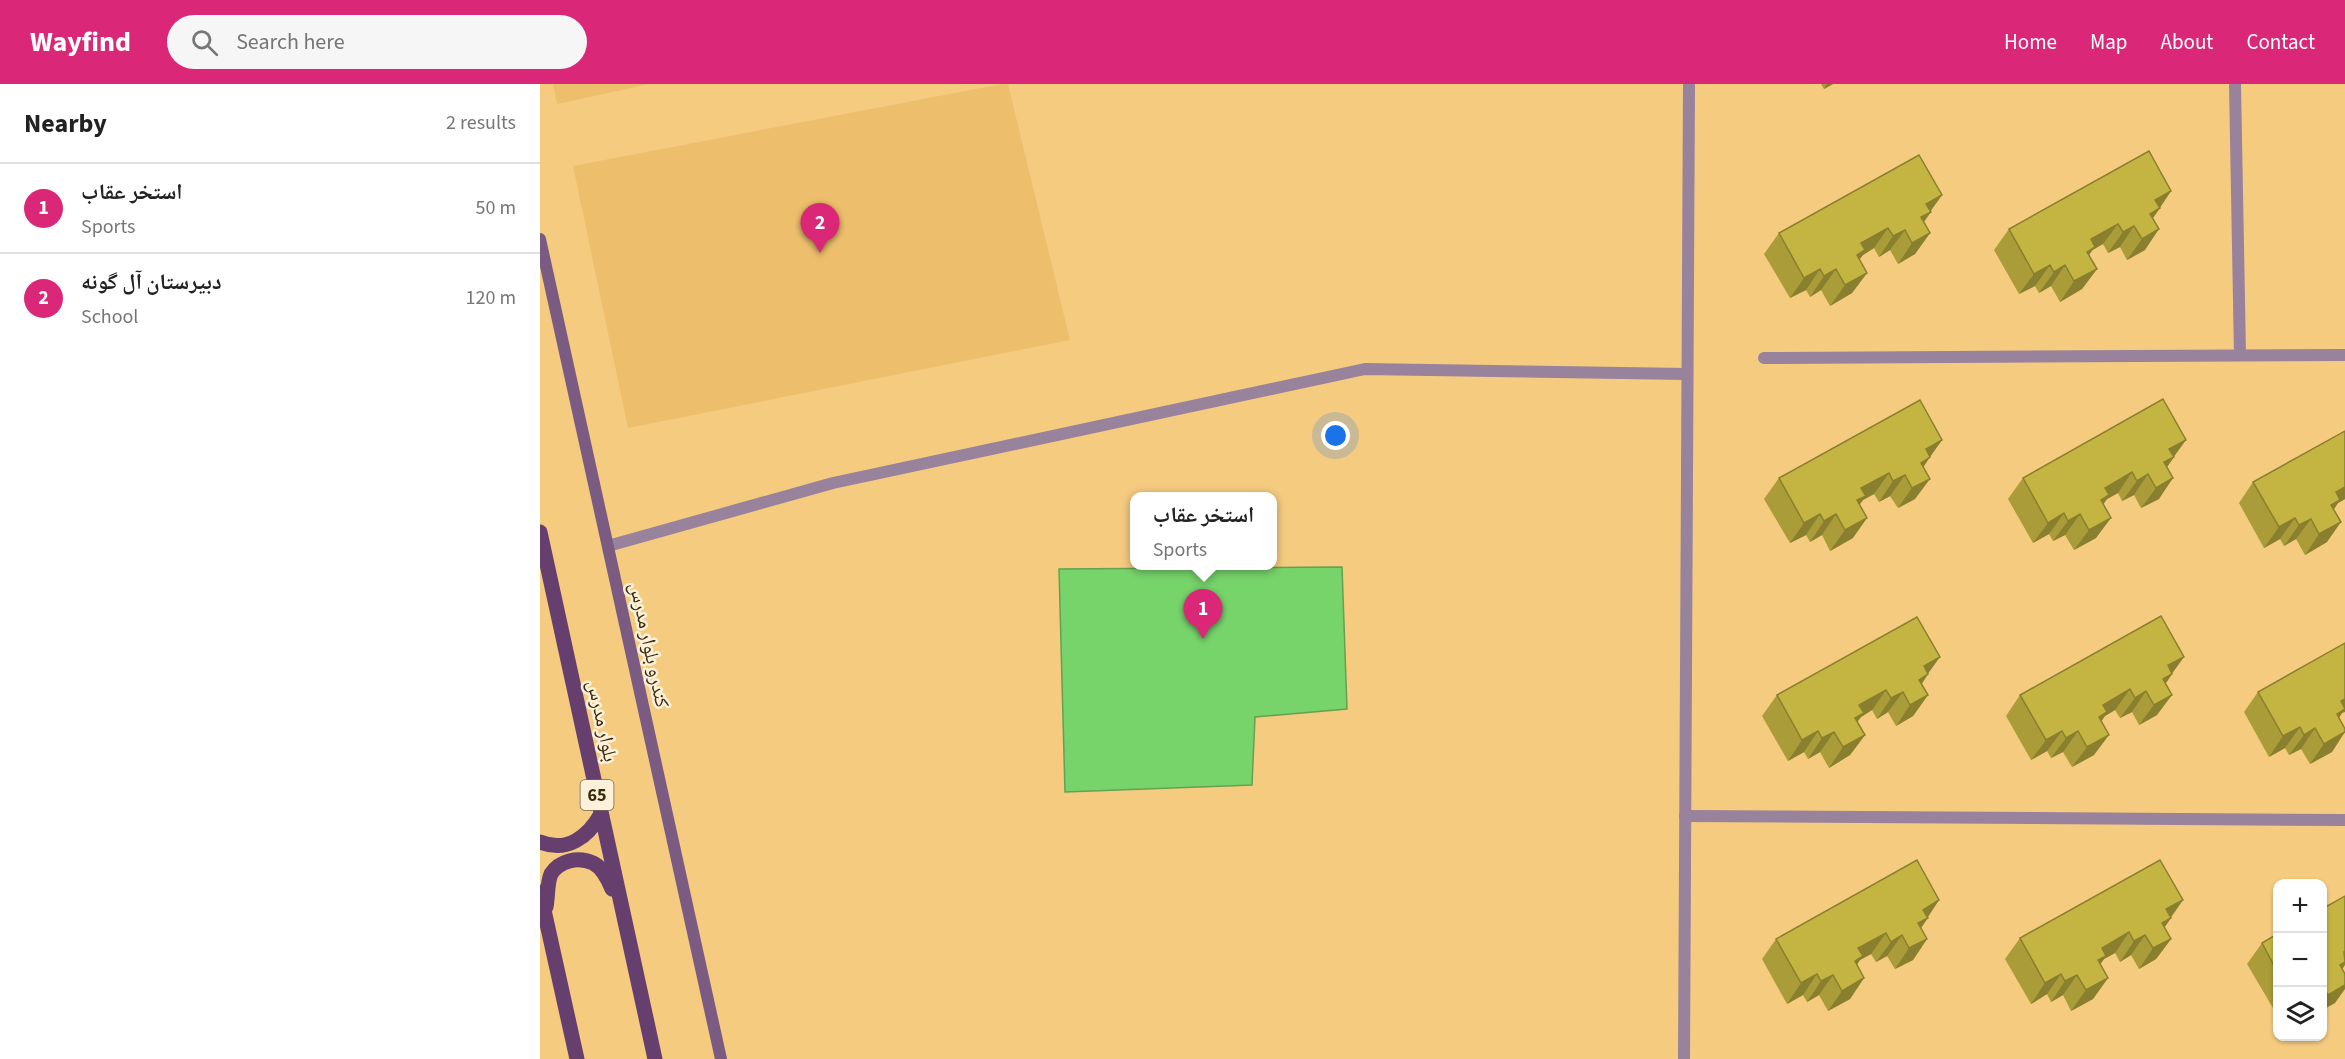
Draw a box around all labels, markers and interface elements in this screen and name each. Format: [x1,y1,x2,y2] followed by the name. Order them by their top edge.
[167,15,587,69] search box
[30,22,131,62] text: Wayfind
[188,26,221,59] icon: search
[236,26,345,58] text: Search here
[2004,27,2057,57] text: Home
[2090,27,2128,57] text: Map
[2161,27,2213,57] text: About
[2246,27,2315,57] text: Contact
[24,105,107,142] text: Nearby
[446,109,516,137] text: 2 results
[81,176,183,208] text: استخر عقاب
[38,194,49,222] text: 1
[476,194,516,222] text: 50 m
[800,204,840,253] pin: 2
[81,213,136,241] text: Sports
[81,266,221,298] text: دبیرستان آل گونه
[38,284,49,312] text: 2
[466,284,516,312] text: 120 m
[81,303,138,331] text: School
[1321,421,1350,450] your location
[1130,492,1277,570] popup
[1153,499,1254,531] text: استخر عقاب
[1153,536,1207,564] text: Sports
[622,580,676,710] street label: کندرو بلوار مدرس
[1184,590,1222,639] pin: 1
[580,678,624,764] street label: بلوار مدرس
[580,780,614,810] road number: 65
[2273,879,2327,1041] map controls
[2273,879,2327,933] button: +
[2273,933,2327,987] button: −
[2273,987,2327,1041] button: layers

